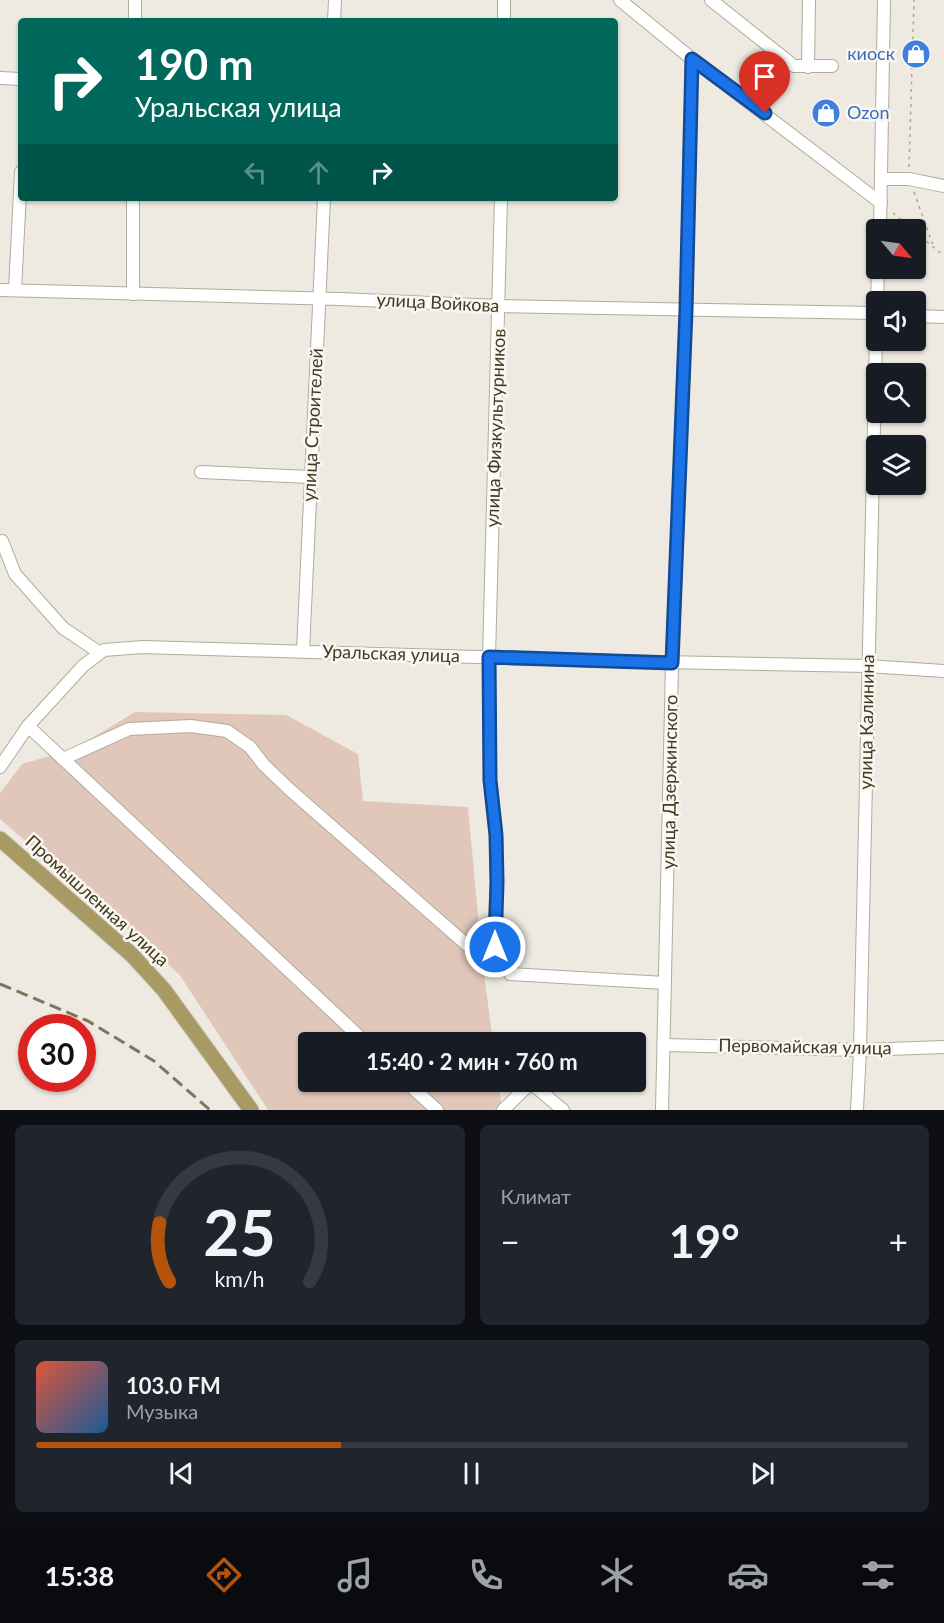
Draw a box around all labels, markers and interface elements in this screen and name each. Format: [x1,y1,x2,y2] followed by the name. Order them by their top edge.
[900,38,932,70] shop icon: киоск
[135,39,253,89] text: 190 m
[36,42,114,120] icon: right
[847,42,896,64] place label: киоск
[739,51,790,113] pin
[748,60,781,93] icon: arrive
[135,90,342,123] text: Уральская улица
[810,97,842,129] shop icon: Ozon
[847,101,889,123] place label: Ozon
[239,156,272,189] icon: left
[302,156,335,189] icon: ahead
[365,156,398,189] icon: right
[866,219,926,279] north arrow
[866,219,926,495] map controls
[376,288,500,316] street label: улица Войкова
[866,291,926,351] button: sound
[481,328,509,528] street label: улица Физкультурников
[297,348,327,502] street label: улица Строителей
[866,363,926,423] button: search
[866,435,926,495] button: layers
[322,640,460,666] street label: Уральская улица
[854,654,878,790] street label: улица Калинина
[656,694,682,870] street label: улица Дзержинского
[21,830,174,971] street label: Промышленная улица
[463,915,527,979] position arrow
[18,1014,96,1092] speed limit sign: 30
[718,1033,892,1059] street label: Первомайская улица
[366,1048,578,1075] text: 15:40 · 2 мин · 760 m
[501,1184,571,1208] text: Климат
[204,1194,276,1269] text: 25
[669,1214,740,1268] text: 19°
[501,1221,520,1261] text: −
[889,1221,908,1261] text: +
[215,1266,265,1292] text: km/h
[126,1372,221,1399] text: 103.0 FM
[126,1399,198,1423] text: Музыка
[165,1457,198,1490] icon: previous
[455,1457,488,1490] icon: pause
[746,1457,779,1490] icon: next
[203,1554,245,1596] icon: directions
[334,1554,376,1596] icon: music
[465,1554,507,1596] icon: phone
[596,1554,638,1596] icon: climate
[727,1554,769,1596] icon: car
[857,1554,899,1596] icon: filters
[44,1559,114,1592] text: 15:38

